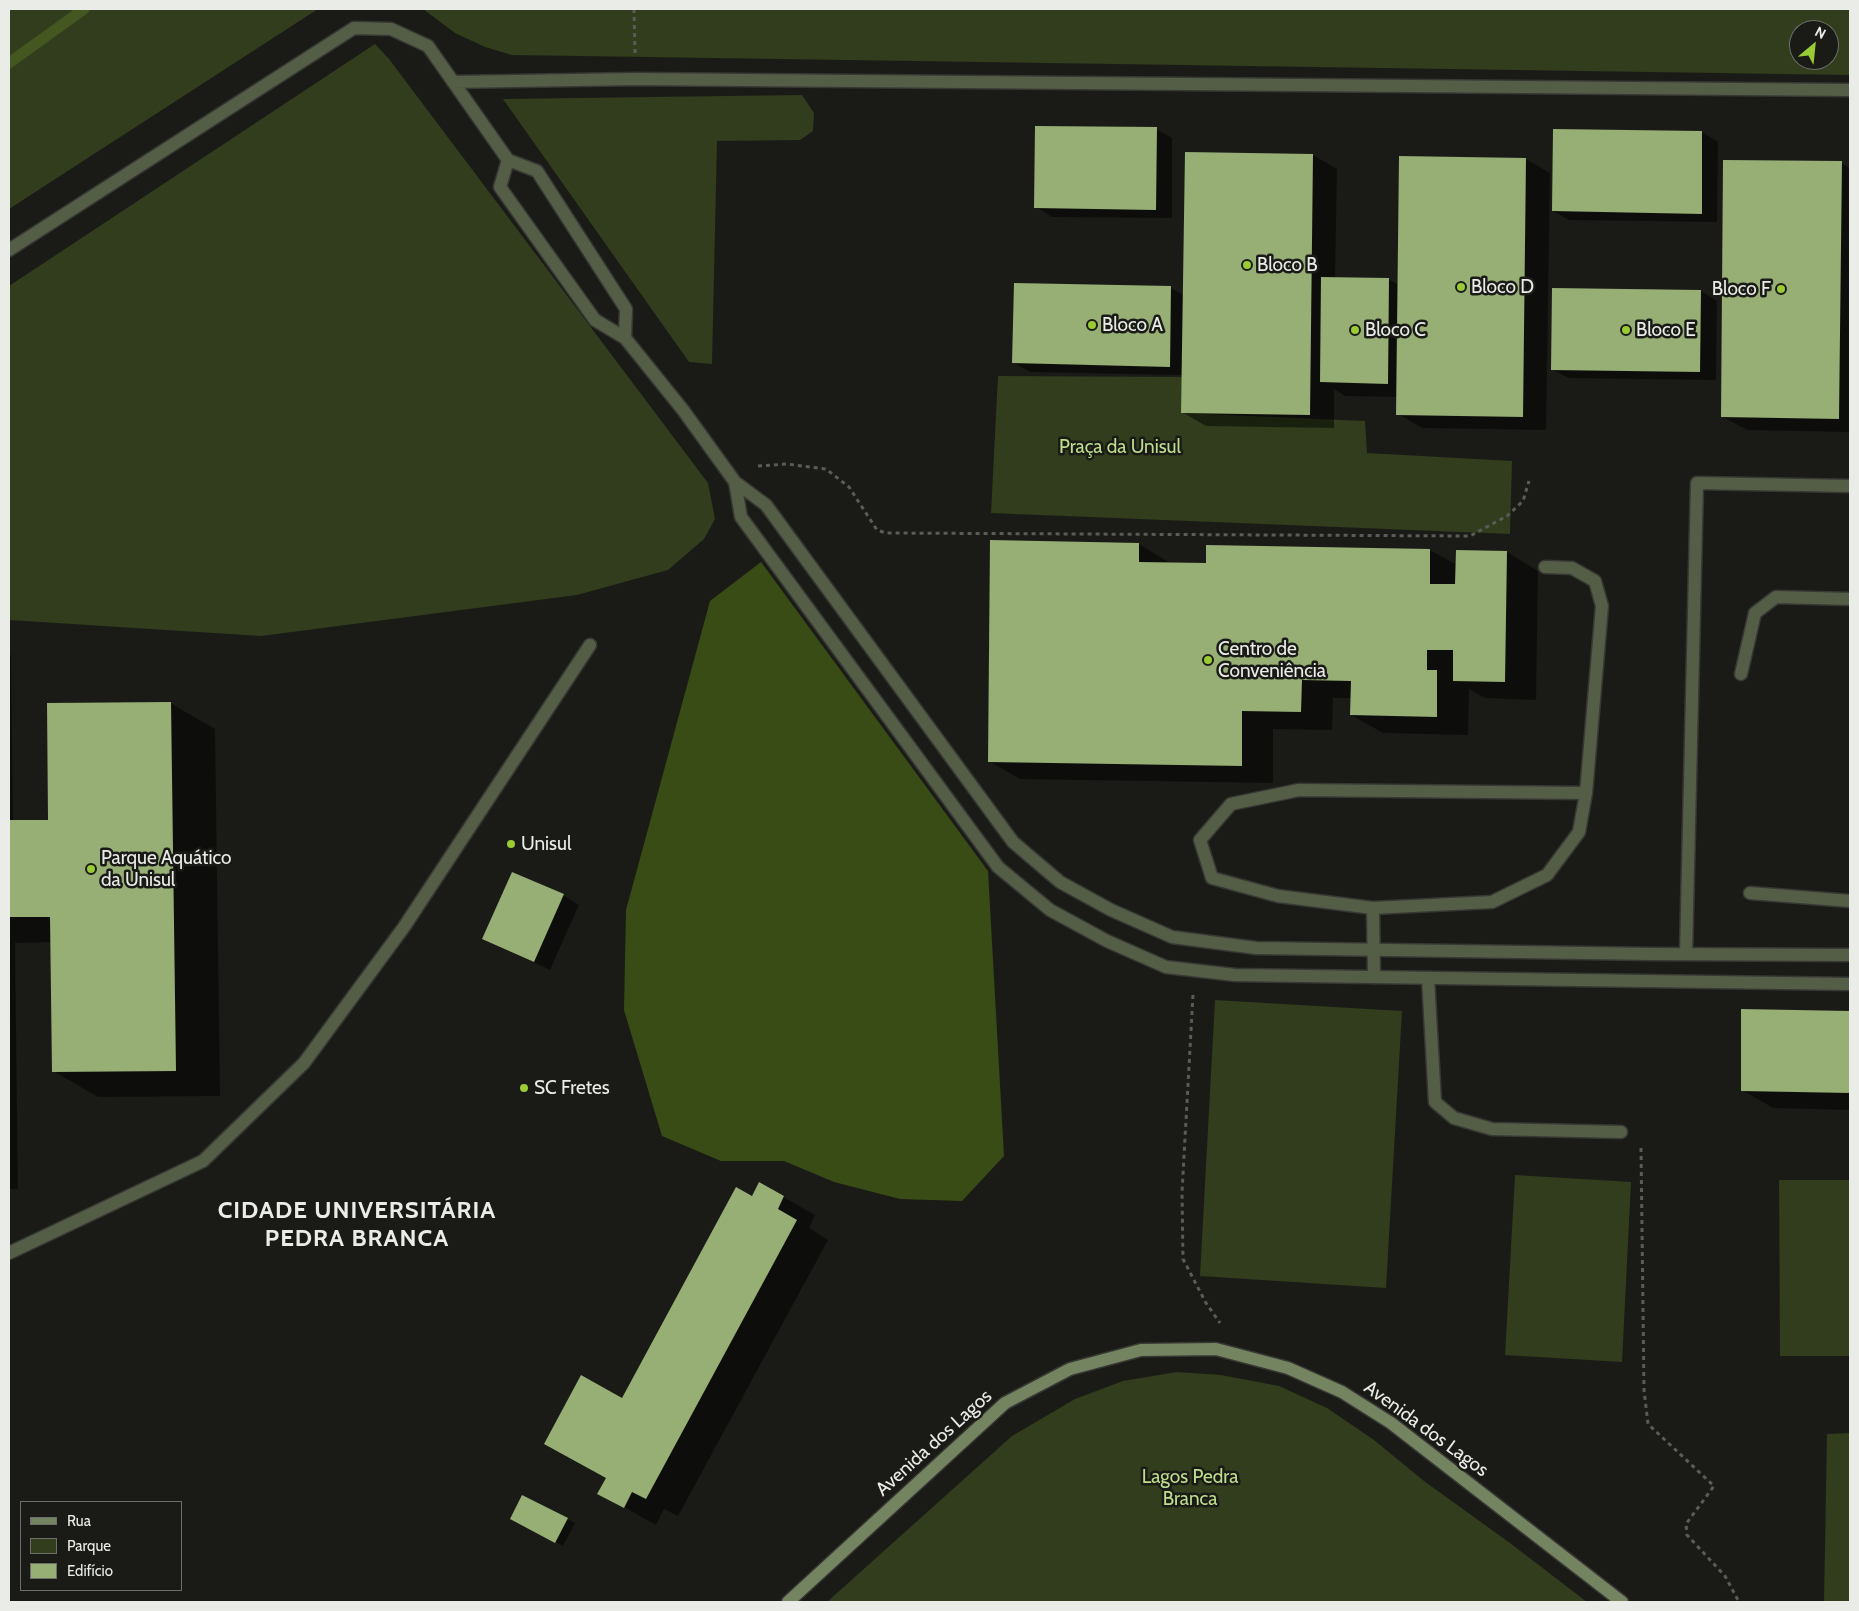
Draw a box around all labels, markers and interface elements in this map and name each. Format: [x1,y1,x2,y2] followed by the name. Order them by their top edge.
[1789,20,1839,70] north arrow
[1812,22,1829,43] text: N
[1257,254,1318,276] place label: Bloco B
[1241,259,1253,271] marker: Bloco B
[1471,276,1534,298] place label: Bloco D
[1712,278,1771,300] place label: Bloco F
[1455,281,1467,293] marker: Bloco D
[1775,283,1787,295] marker: Bloco F
[1102,314,1163,336] place label: Bloco A
[1086,319,1098,331] marker: Bloco A
[1365,319,1426,341] place label: Bloco C
[1636,319,1696,341] place label: Bloco E
[1349,324,1361,336] marker: Bloco C
[1620,324,1632,336] marker: Bloco E
[1059,436,1181,458] park label: Praça da Unisul
[1218,638,1326,682] place label: Centro de Conveniência
[1202,654,1214,666] marker: Centro de Conveniência
[521,833,571,855] place label: Unisul
[505,838,517,850] marker: Unisul
[101,847,231,891] place label: Parque Aquático da Unisul
[85,863,97,875] marker: Parque Aquático da Unisul
[534,1077,610,1099] place label: SC Fretes
[518,1082,530,1094] marker: SC Fretes
[215,1197,499,1253] district label: CIDADE UNIVERSITÁRIA PEDRA BRANCA
[1359,1376,1493,1482] street label: Avenida dos Lagos
[871,1385,997,1501] street label: Avenida dos Lagos
[1142,1466,1238,1510] park label: Lagos Pedra Branca
[20,1501,182,1591] legend
[67,1512,91,1530] text: Rua
[67,1537,111,1555] text: Parque
[67,1562,113,1580] text: Edifício

